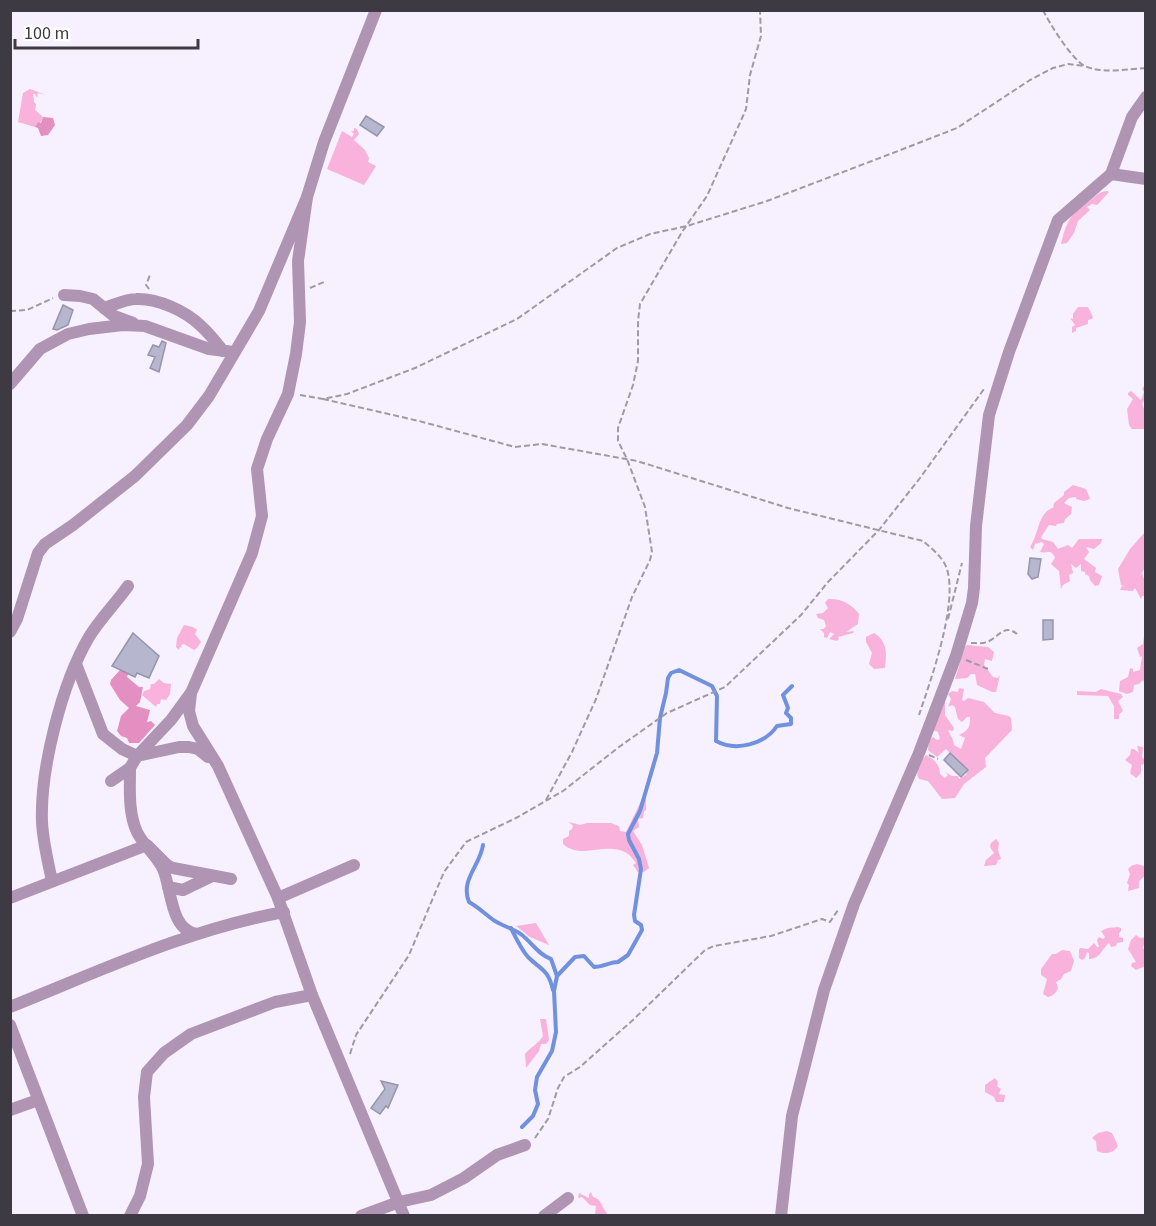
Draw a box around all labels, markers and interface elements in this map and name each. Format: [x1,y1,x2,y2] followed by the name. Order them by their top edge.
[15,12,198,50] scale bar
[24,21,69,46] text: 100 m

